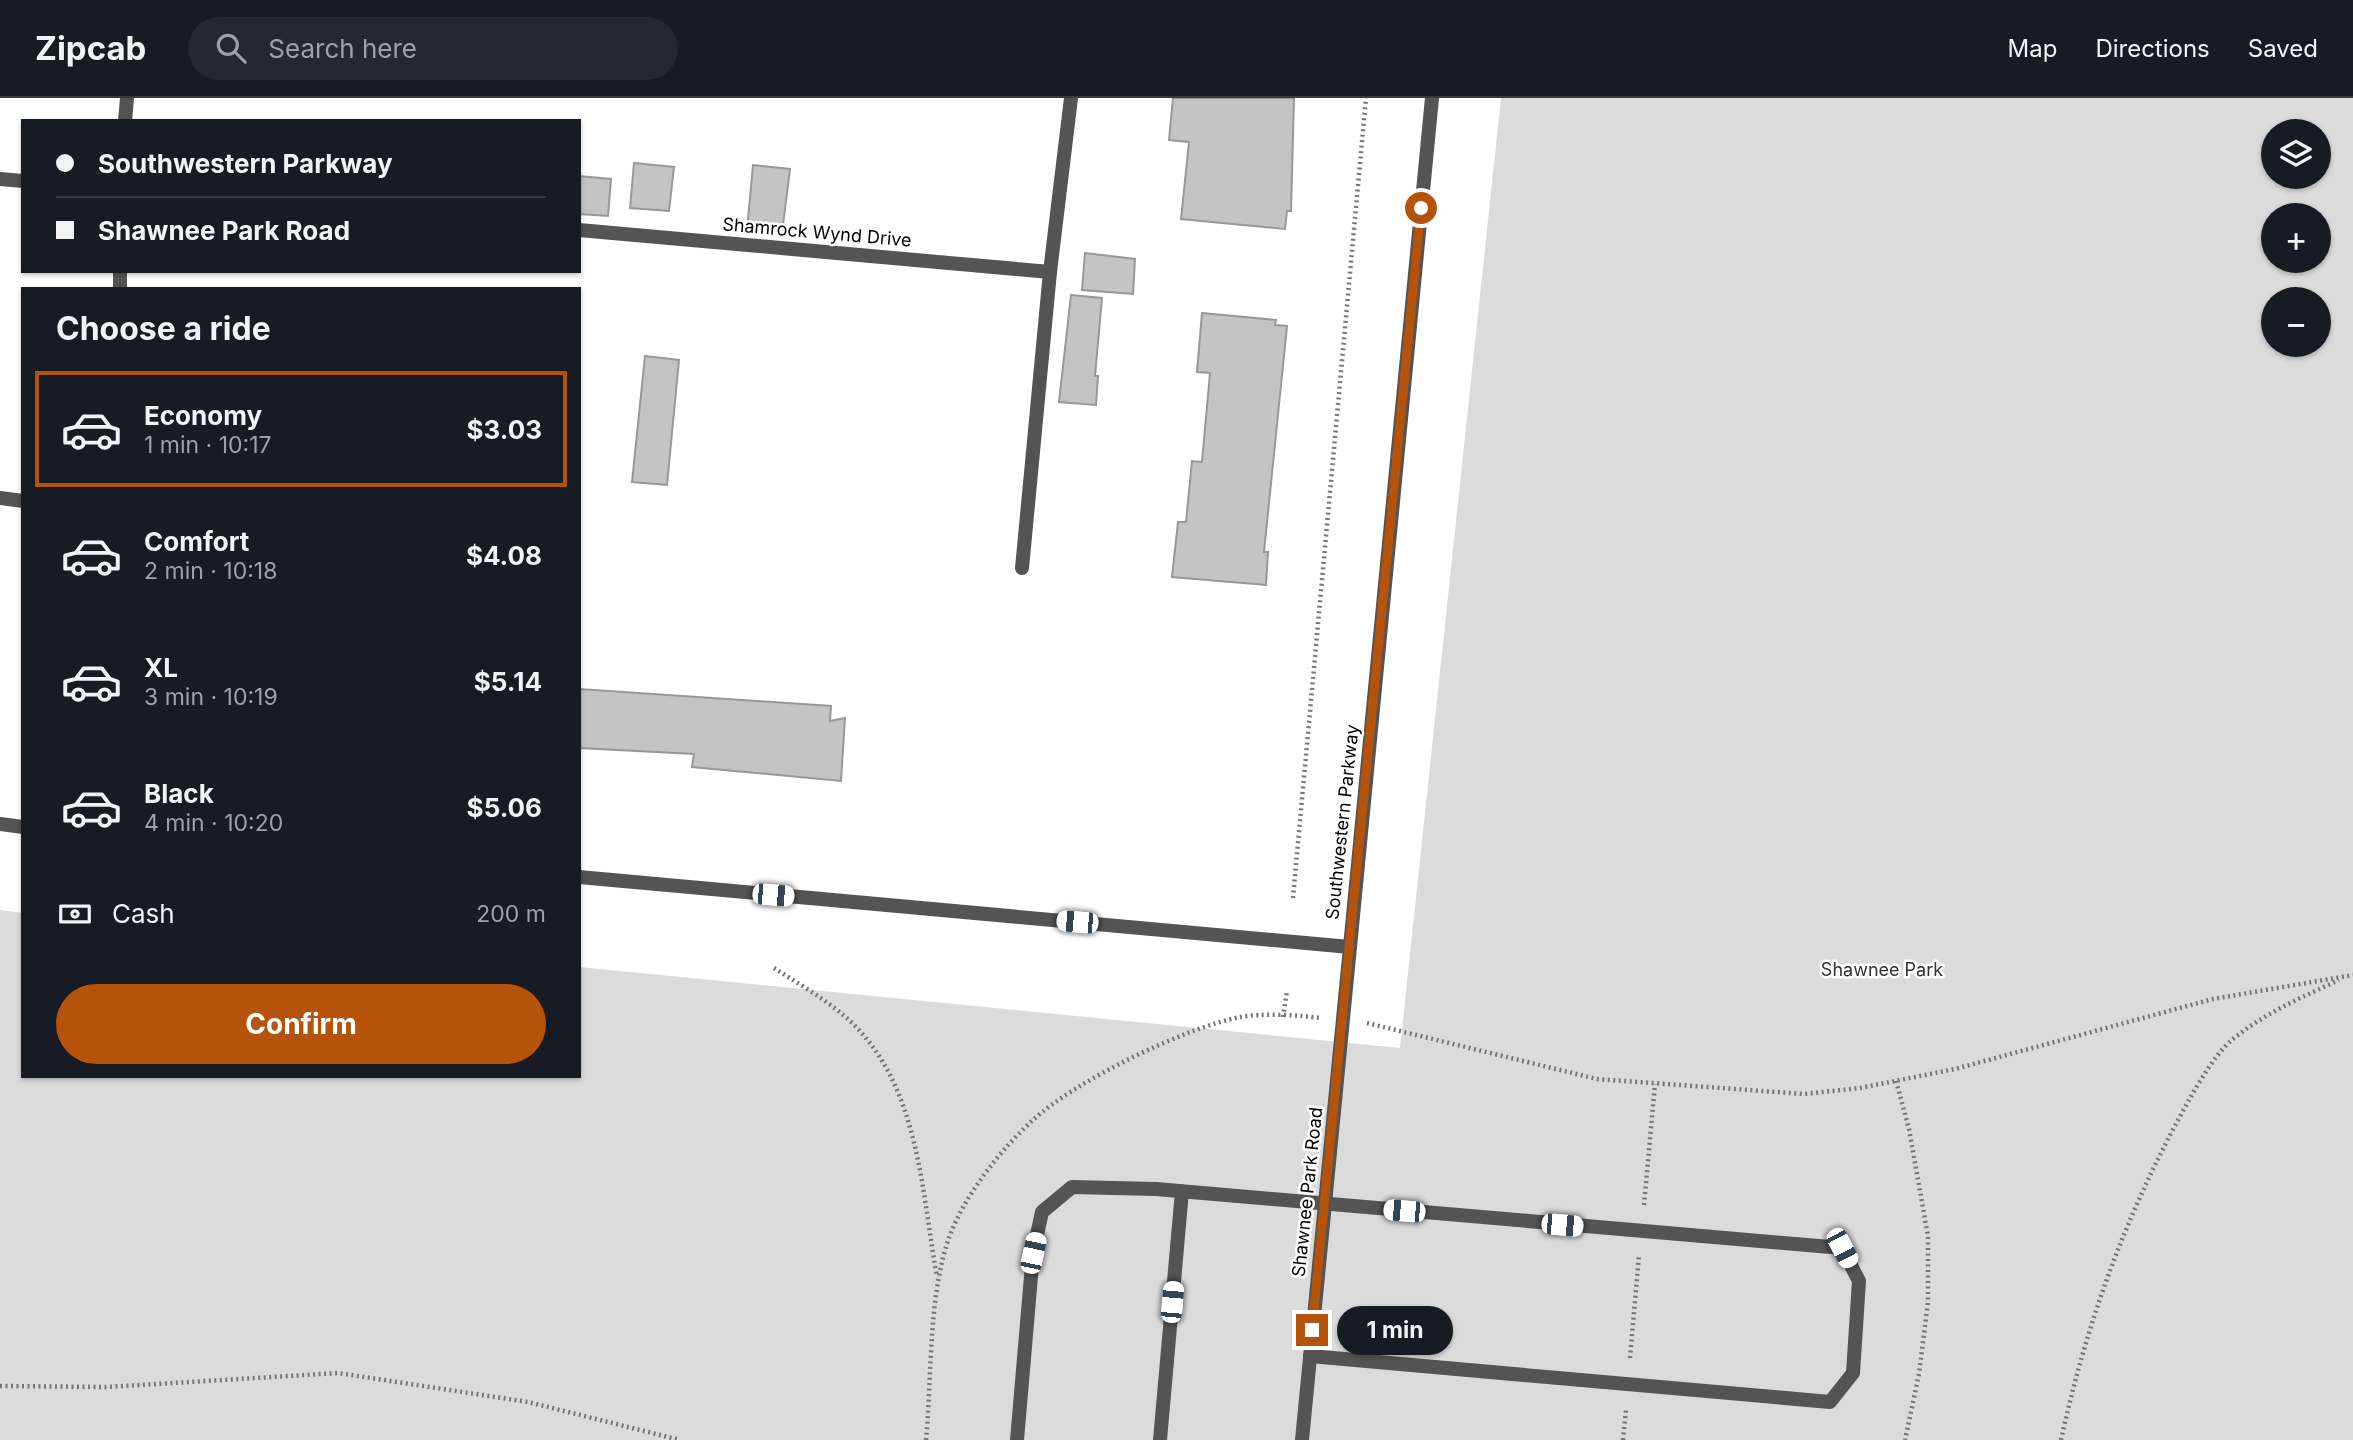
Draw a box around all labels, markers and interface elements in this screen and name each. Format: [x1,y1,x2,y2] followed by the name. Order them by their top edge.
[188,17,678,80] search box
[35,28,146,68] text: Zipcab
[212,29,250,67] icon: search
[268,33,417,64] text: Search here
[2008,34,2057,63] text: Map
[2095,34,2210,63] text: Directions
[2248,34,2318,63] text: Saved
[2261,119,2331,357] map controls
[2261,119,2331,189] button: layers
[98,148,393,179] text: Southwestern Parkway
[1405,192,1437,224] route start
[2261,203,2331,273] button: +
[722,213,912,251] street label: Shamrock Wynd Drive
[98,215,350,246] text: Shawnee Park Road
[2261,287,2331,357] button: −
[56,309,271,348] text: Choose a ride
[60,398,123,461] icon: car
[144,400,262,431] text: Economy
[467,414,542,445] text: $3.03
[144,431,272,459] text: 1 min · 10:17
[60,524,123,587] icon: car
[144,526,249,557] text: Comfort
[466,540,542,571] text: $4.08
[144,557,277,585] text: 2 min · 10:18
[60,650,123,713] icon: car
[144,652,178,683] text: XL
[474,666,542,697] text: $5.14
[144,683,278,711] text: 3 min · 10:19
[1321,723,1363,921] street label: Southwestern Parkway
[60,776,123,839] icon: car
[144,778,214,809] text: Black
[467,792,542,823] text: $5.06
[144,809,283,837] text: 4 min · 10:20
[752,883,795,907] car
[56,895,94,933] icon: cash
[112,898,175,929] text: Cash
[476,900,546,928] text: 200 m
[1056,910,1099,934] car
[1821,959,1943,980] park label: Shawnee Park
[56,984,546,1064] button: Confirm
[1288,1106,1326,1278] street label: Shawnee Park Road
[1383,1199,1426,1223] car
[1541,1213,1584,1237] car
[1823,1225,1862,1271] car
[1019,1230,1048,1276] car
[1160,1280,1185,1324] car
[1336,1306,1452,1354] callout: 1 min
[1296,1314,1328,1346] route end
[1367,1316,1423,1344] text: 1 min

